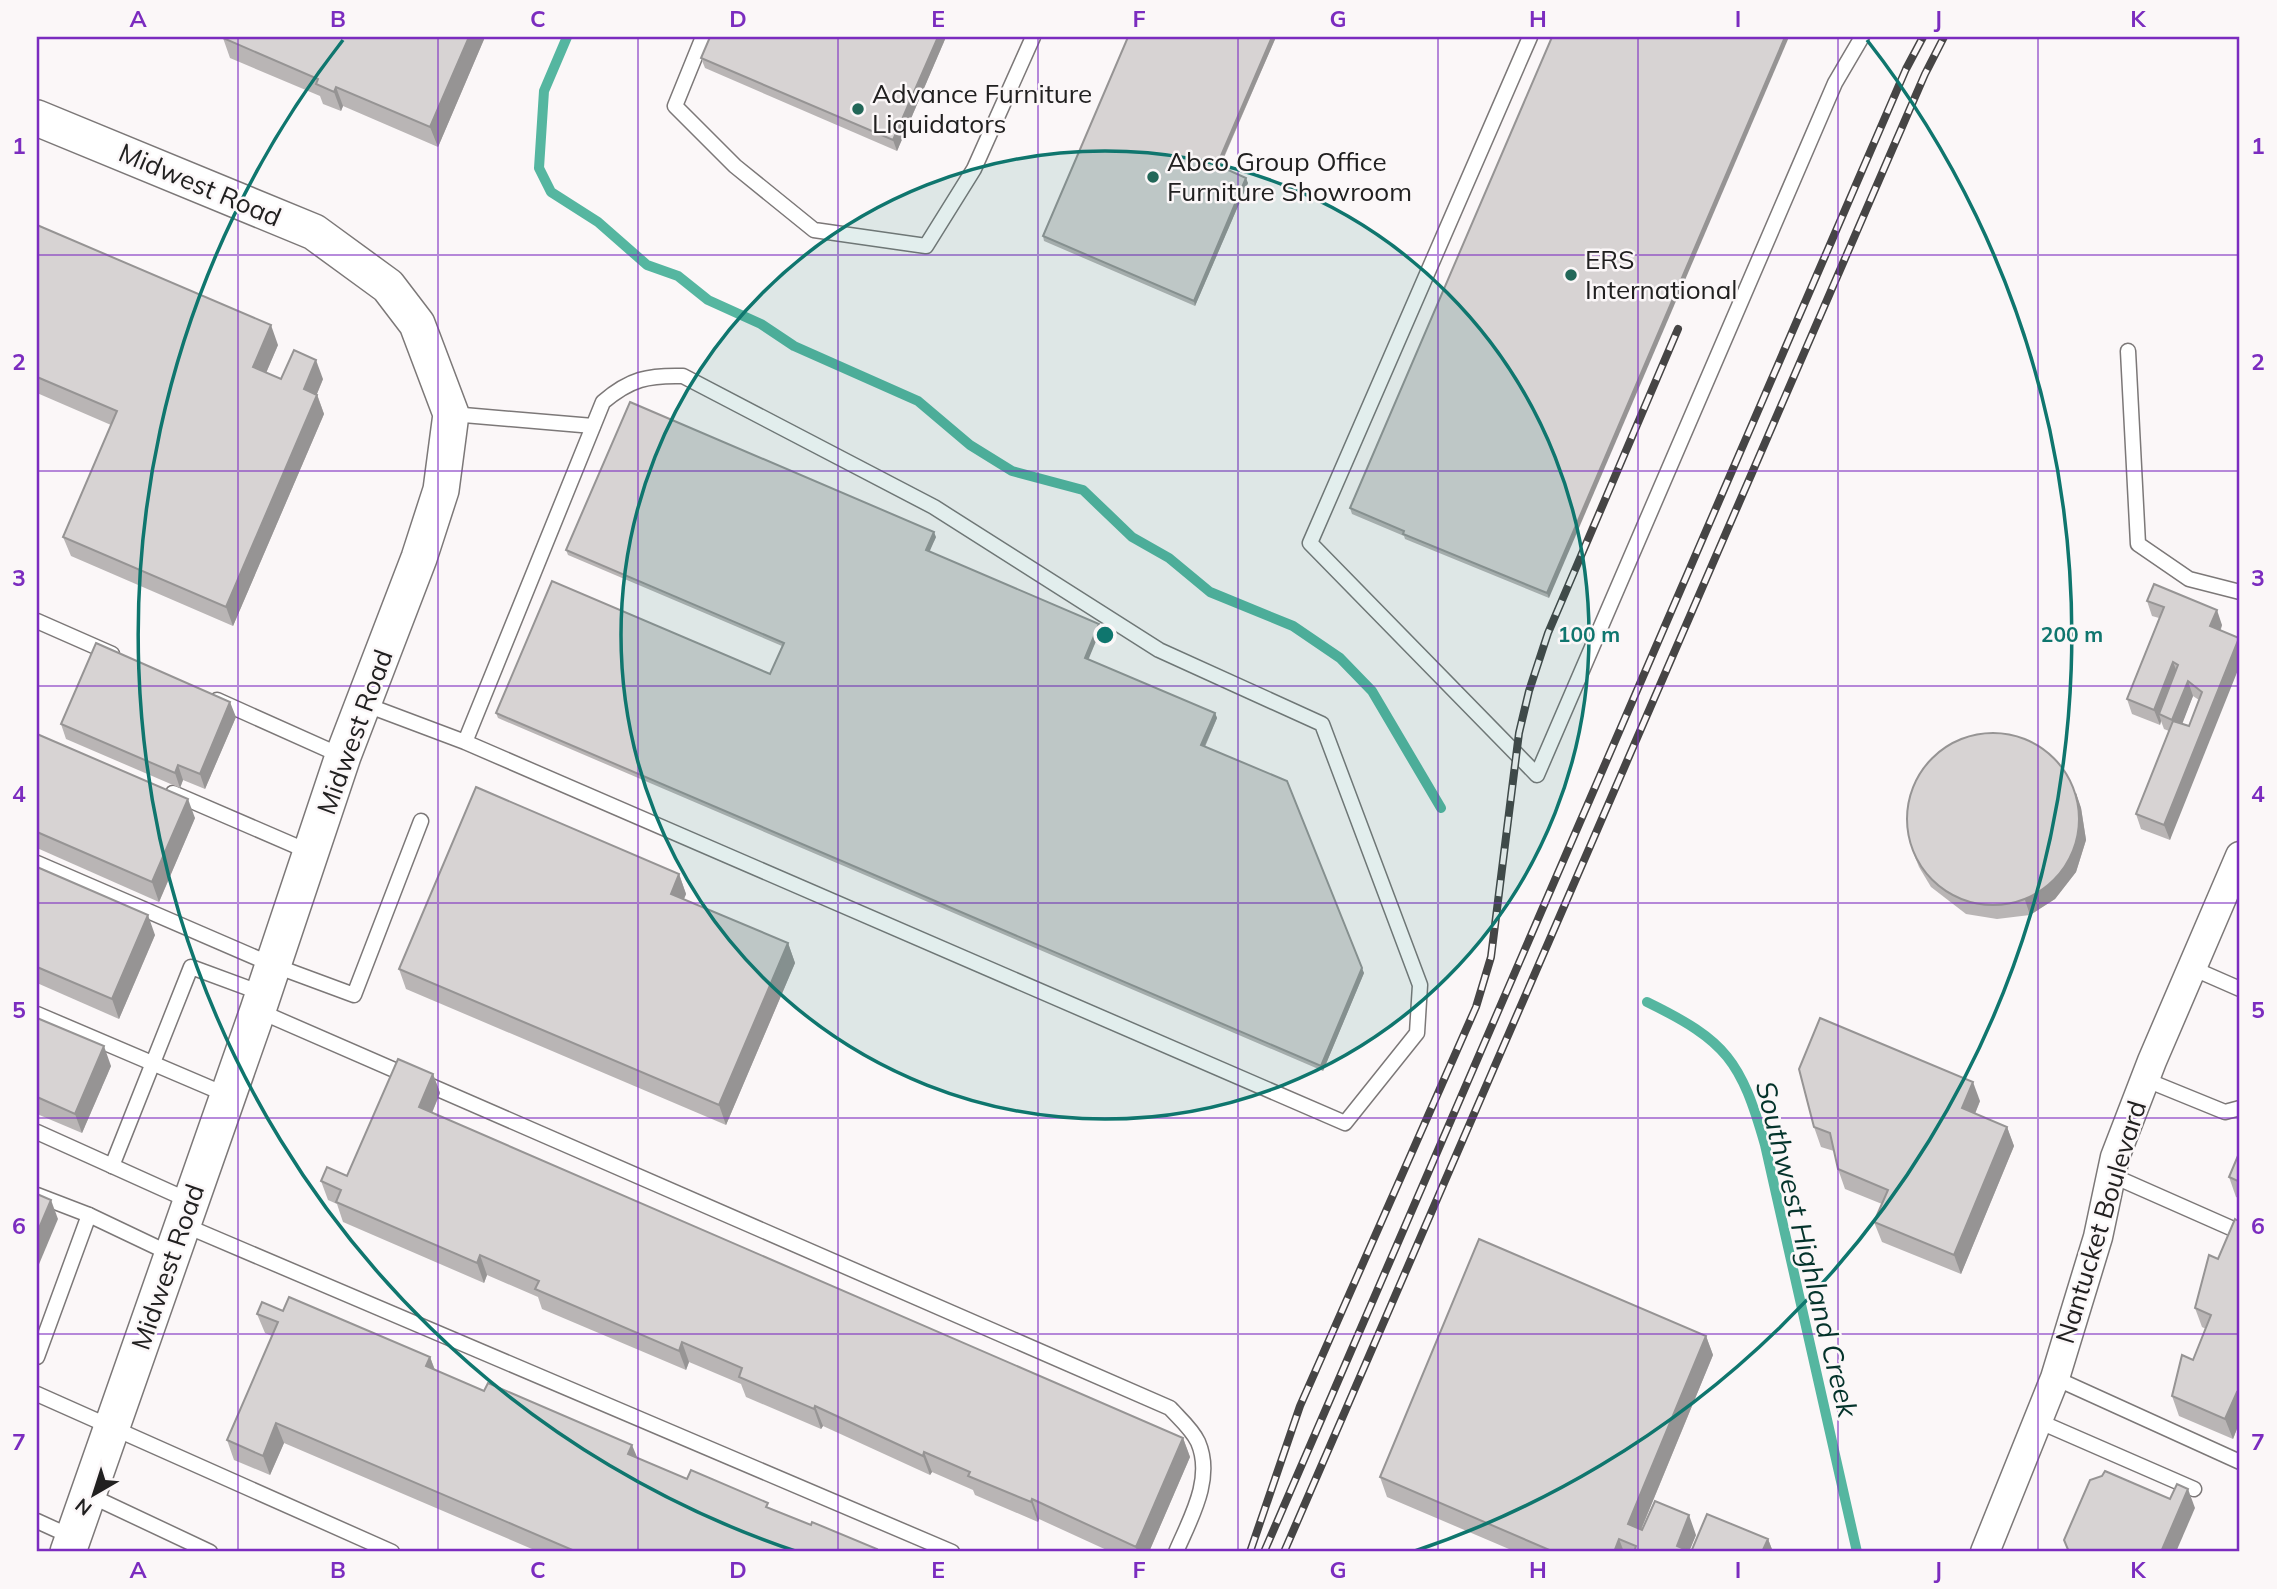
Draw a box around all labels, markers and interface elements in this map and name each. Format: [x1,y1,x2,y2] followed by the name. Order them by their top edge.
[129,4,147,33] text: A
[330,4,346,33] text: B
[530,4,546,33] text: C
[729,4,747,33] text: D
[931,4,945,33] text: E
[1132,4,1146,33] text: F
[1329,4,1347,33] text: G
[1529,4,1547,33] text: H
[1735,4,1741,33] text: I
[1934,4,1942,33] text: J
[2130,4,2147,33] text: K
[872,77,1092,140] place label: Advance Furniture Liquidators
[850,101,866,117] marker: Advance Furniture Liquidators
[12,131,26,160] text: 1
[2251,131,2265,160] text: 1
[114,136,286,234] street label: Midwest Road
[1167,145,1412,208] place label: Abco Group Office Furniture Showroom
[1145,169,1161,185] marker: Abco Group Office Furniture Showroom
[1585,243,1738,306] place label: ERS International
[1563,267,1579,283] marker: ERS International
[12,347,26,376] text: 2
[2251,347,2265,376] text: 2
[12,563,26,592] text: 3
[2251,563,2265,592] text: 3
[1558,621,1620,647] text: 100 m
[2041,621,2103,647] text: 200 m
[1093,623,1117,647] centre of rings
[309,645,400,819] street label: Midwest Road
[12,779,26,808] text: 4
[2251,779,2265,808] text: 4
[12,995,26,1024] text: 5
[2251,995,2265,1024] text: 5
[1749,1077,1867,1422] water label: Southwest Highland Creek
[2048,1097,2153,1347] street label: Nantucket Boulevard
[124,1180,211,1354] street label: Midwest Road
[12,1211,26,1240] text: 6
[2251,1211,2265,1240] text: 6
[12,1427,26,1456] text: 7
[2251,1427,2265,1456] text: 7
[60,1460,130,1530] north arrow
[70,1493,96,1521] text: N
[129,1555,147,1584] text: A
[330,1555,346,1584] text: B
[530,1555,546,1584] text: C
[729,1555,747,1584] text: D
[931,1555,945,1584] text: E
[1132,1555,1146,1584] text: F
[1329,1555,1347,1584] text: G
[1529,1555,1547,1584] text: H
[1735,1555,1741,1584] text: I
[1934,1555,1942,1584] text: J
[2130,1555,2147,1584] text: K

